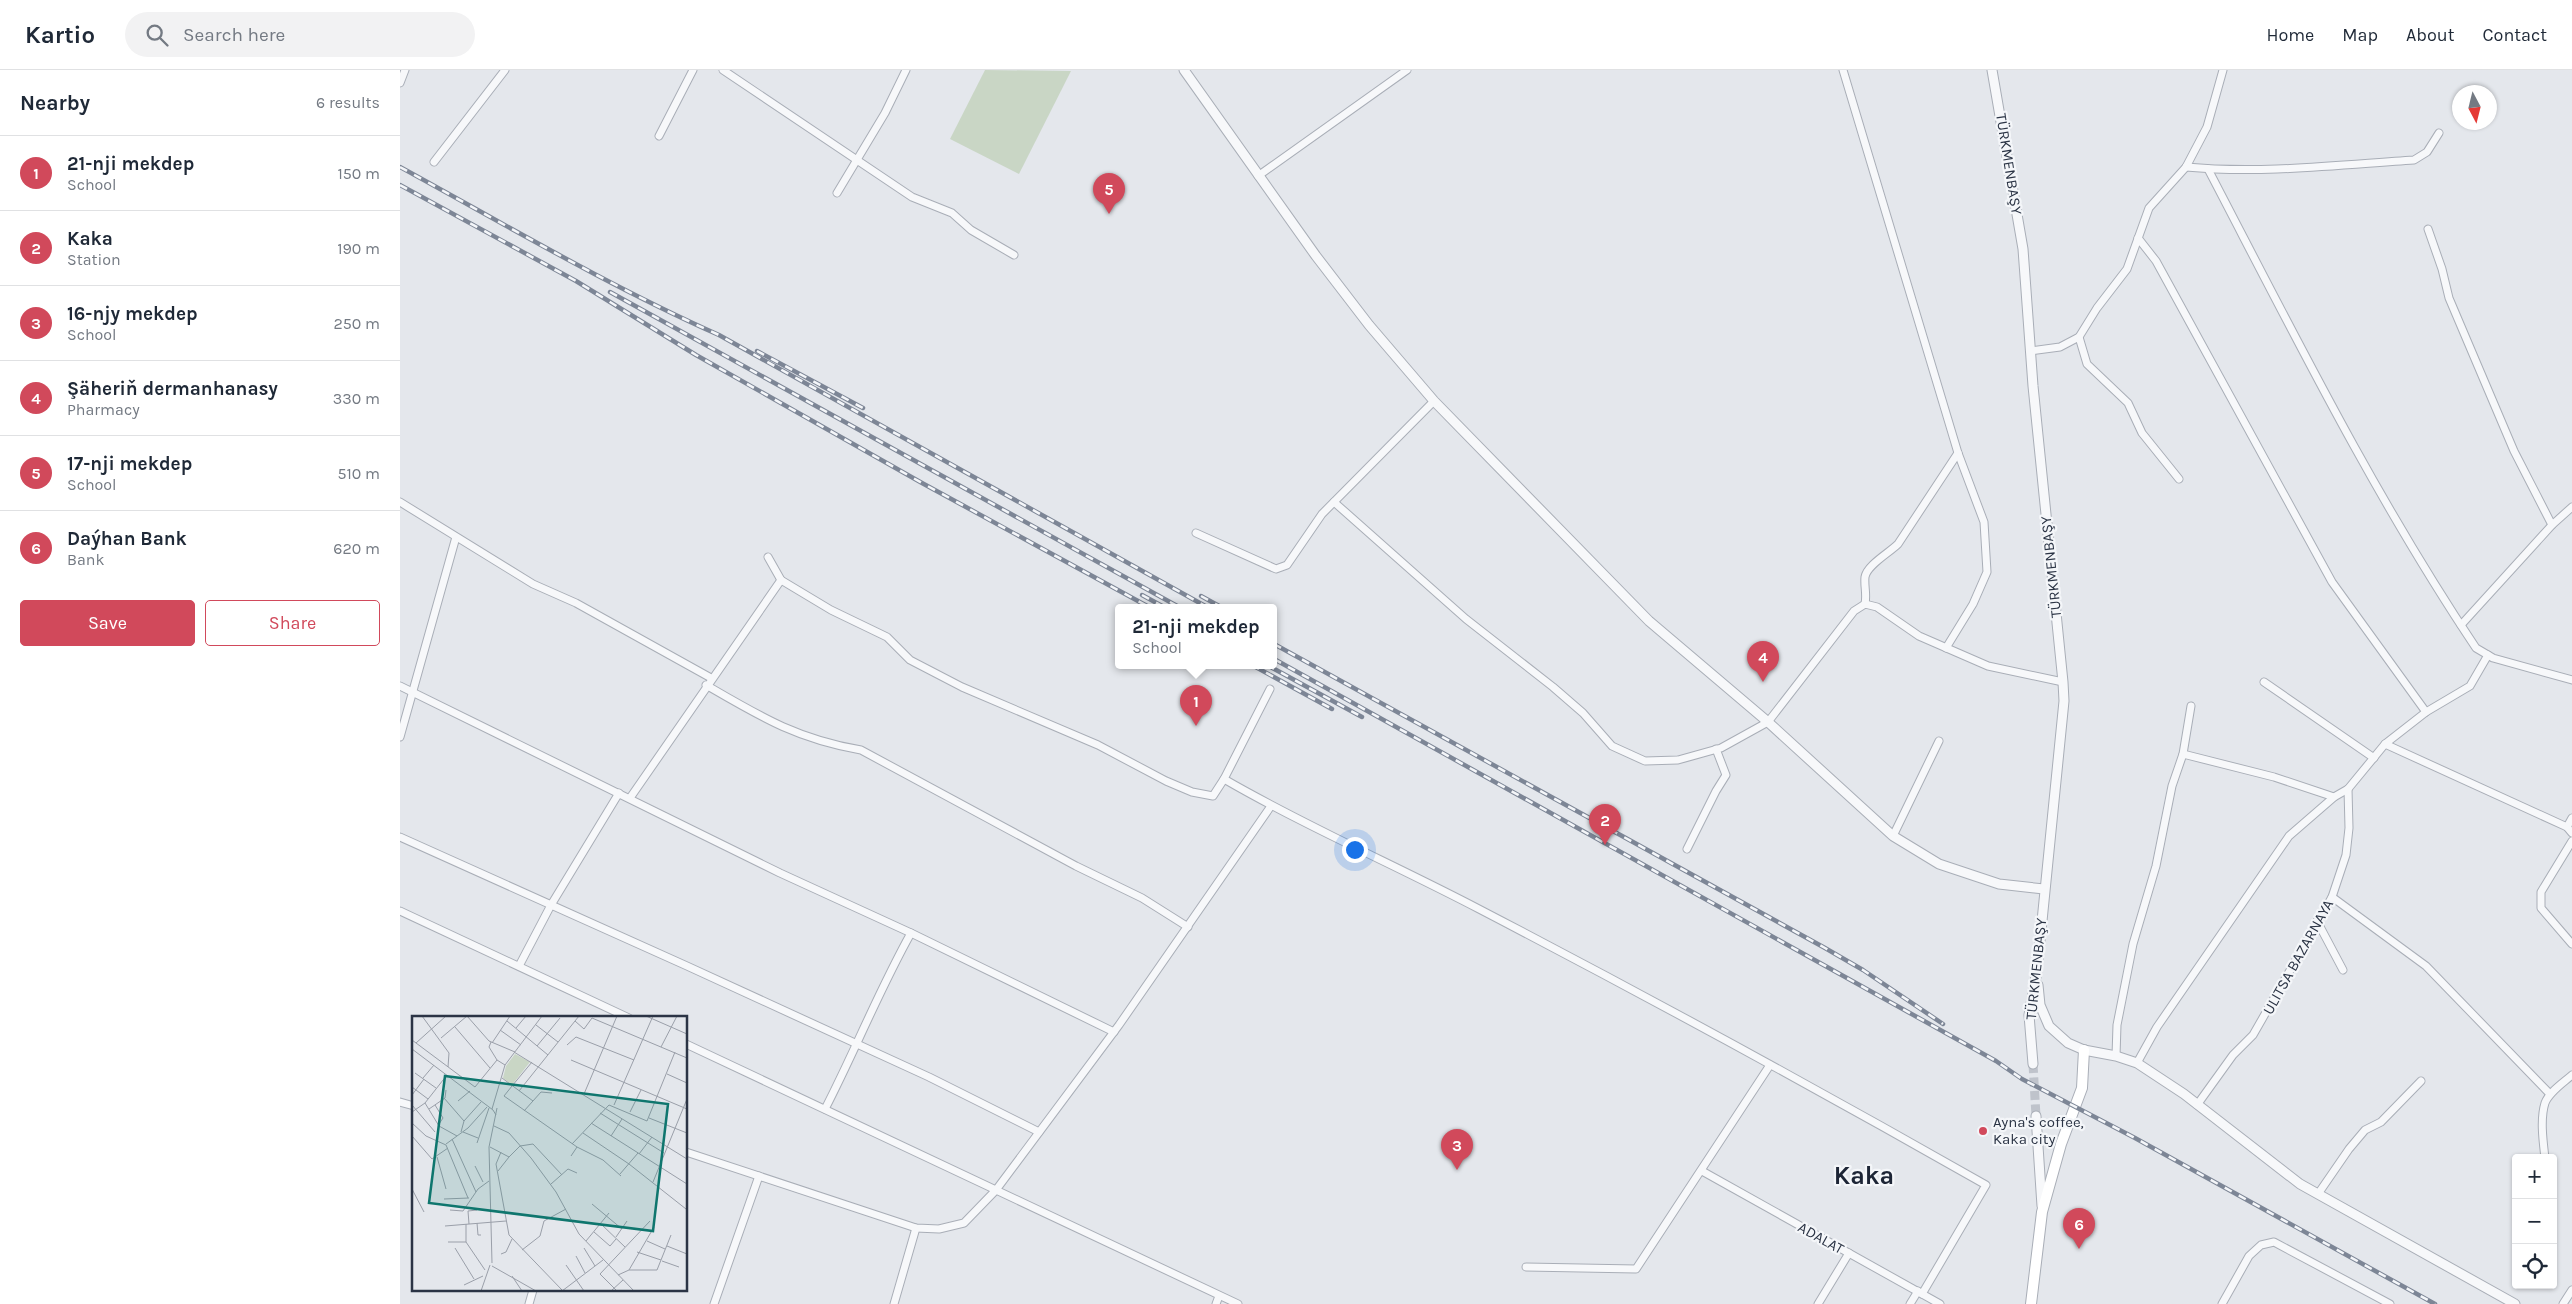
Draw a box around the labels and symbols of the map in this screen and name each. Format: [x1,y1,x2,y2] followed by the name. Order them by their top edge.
[2452,85,2497,130] north arrow
[1992,112,2026,217] street label: TÜRKMENBAŞY
[1093,173,1125,214] pin: 5
[2037,514,2065,619] street label: TÜRKMENBAŞY
[1747,641,1779,682] pin: 4
[1180,685,1212,726] pin: 1
[1589,804,1621,845] pin: 2
[1342,837,1368,863] your location
[2259,896,2337,1018] street label: ULITSA BAZARNAYA
[2022,916,2050,1021] street label: TÜRKMENBAŞY
[412,1016,688,1292] inset map
[1993,1113,2084,1148] place label: Ayna's coffee, Kaka city
[1977,1125,1989,1137] marker: Ayna's coffee, Kaka city
[1441,1129,1473,1170] pin: 3
[1834,1161,1894,1190] district label: Kaka
[2063,1208,2095,1249] pin: 6
[1795,1218,1848,1258] street label: ADALAT

